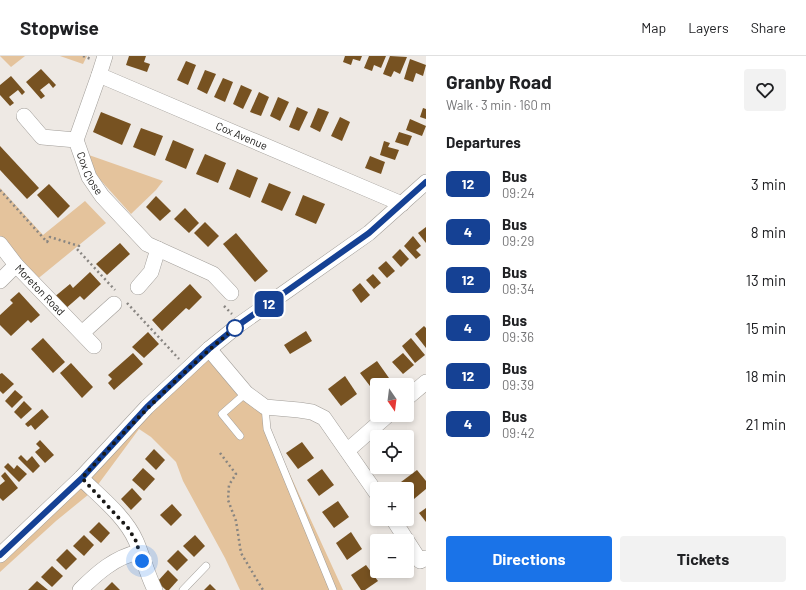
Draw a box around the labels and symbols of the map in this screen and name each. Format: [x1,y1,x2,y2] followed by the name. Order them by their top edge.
[214,119,270,152] street label: Cox Avenue
[75,150,106,197] street label: Cox Close
[13,261,68,318] street label: Moreton Road
[251,291,287,317] line badge: 12
[226,319,244,337] unlabelled marker
[370,378,414,422] north arrow
[132,551,152,571] your location

